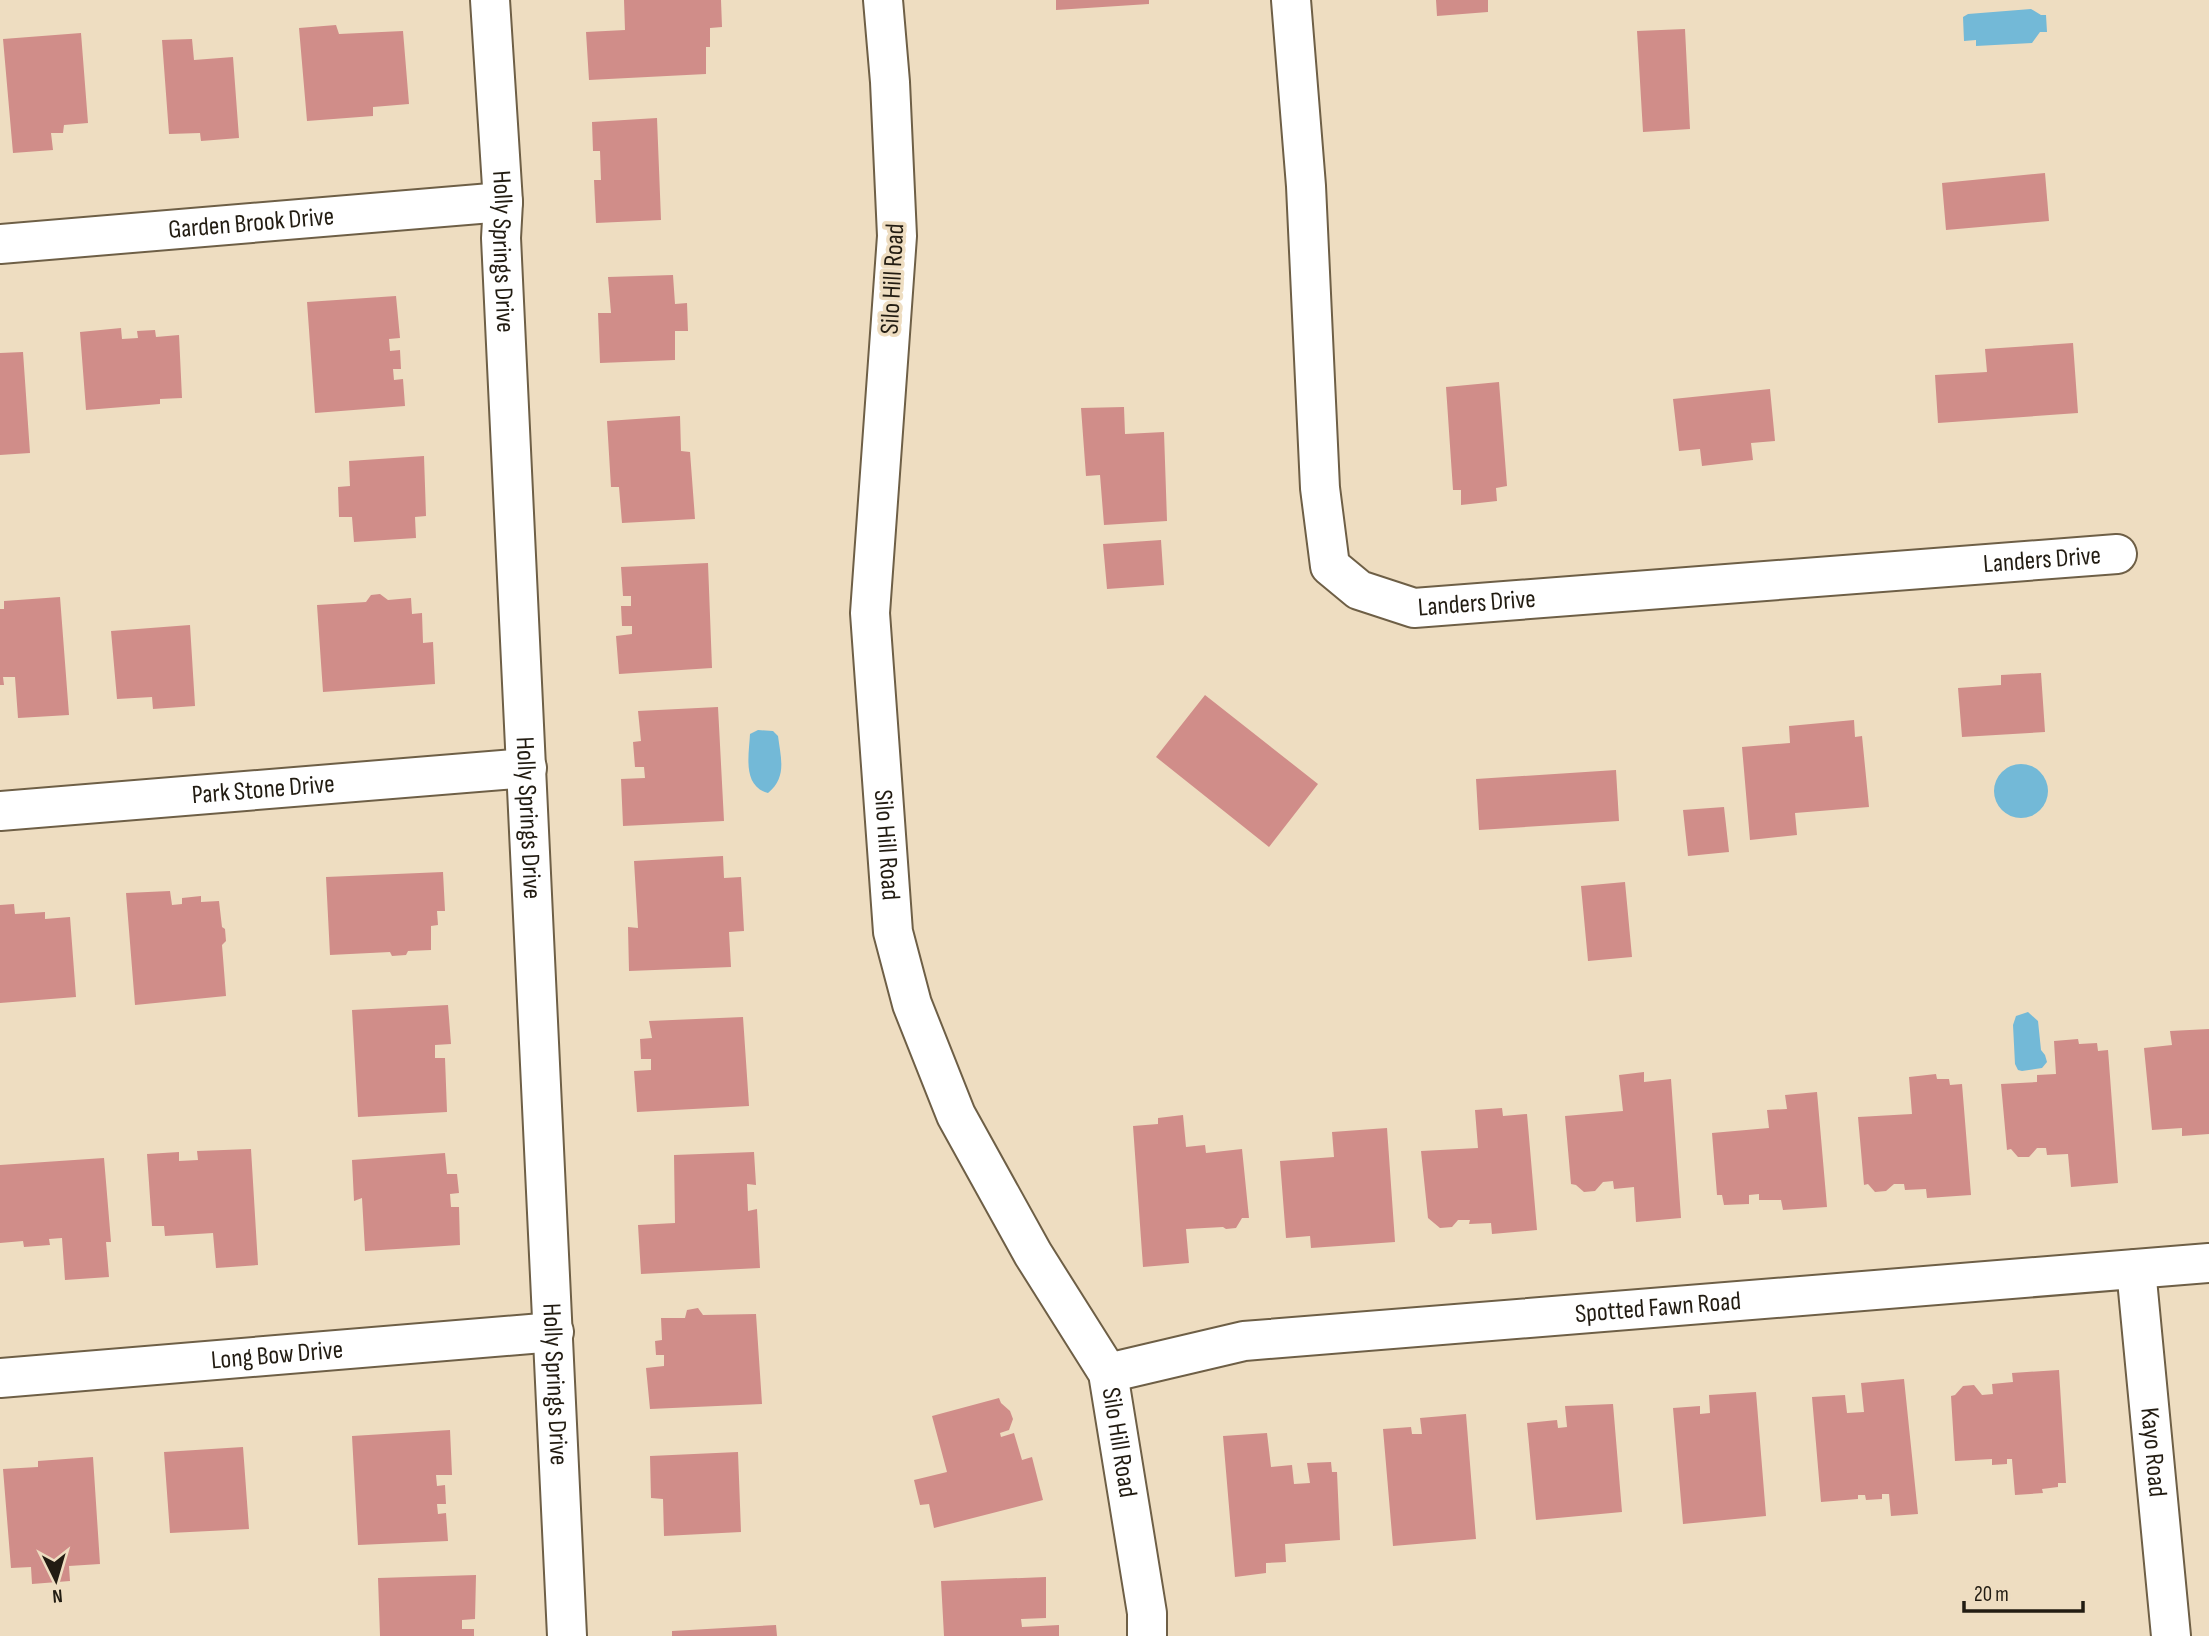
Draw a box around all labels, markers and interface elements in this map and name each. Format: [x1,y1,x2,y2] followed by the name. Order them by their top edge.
[485,169,521,333] street label: Holly Springs Drive
[167,201,335,245] street label: Garden Brook Drive
[875,223,911,335] street label: Silo Hill Road
[1982,540,2102,580] street label: Landers Drive
[1417,583,1537,623] street label: Landers Drive
[509,736,548,900] street label: Holly Springs Drive
[191,768,336,811] street label: Park Stone Drive
[867,789,906,901] street label: Silo Hill Road
[1574,1285,1742,1330] street label: Spotted Fawn Road
[536,1302,574,1466] street label: Holly Springs Drive
[210,1334,344,1376] street label: Long Bow Drive
[1095,1385,1143,1500] street label: Silo Hill Road
[2134,1406,2173,1498] street label: Kayo Road
[21,1545,91,1615] north arrow
[1964,1570,2083,1614] scale bar
[1974,1582,2009,1607] text: 20 m
[51,1584,63,1607] text: N

